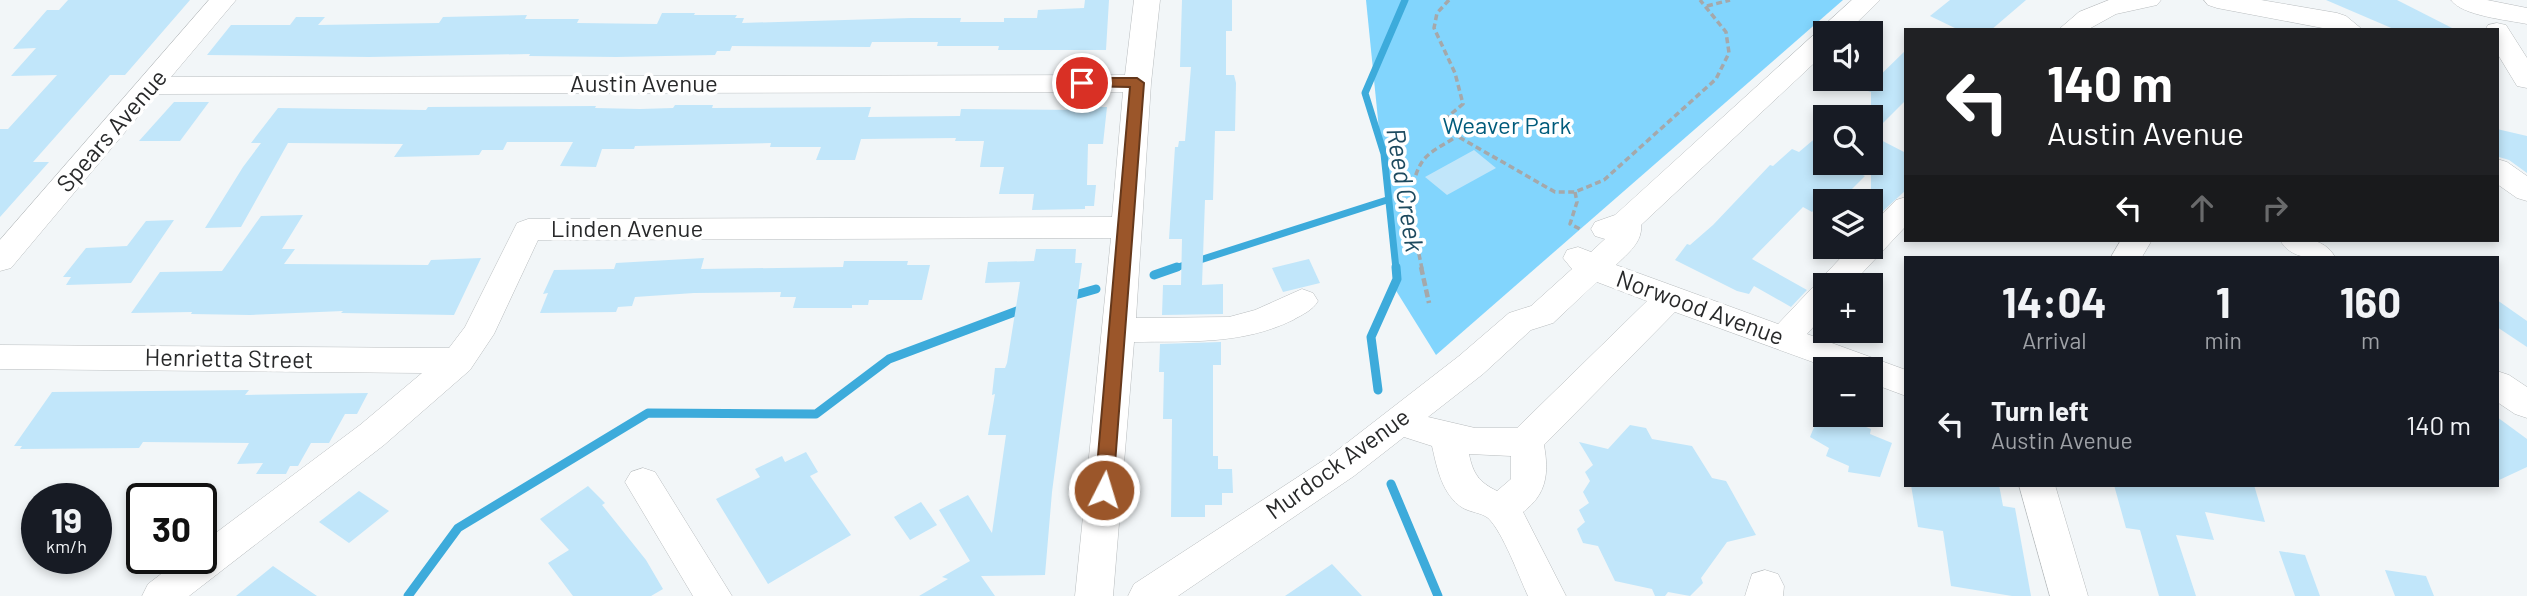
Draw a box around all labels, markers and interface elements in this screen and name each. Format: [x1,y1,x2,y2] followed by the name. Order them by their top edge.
[1813,21,1883,427] map controls
[1813,21,1883,91] button: sound
[1052,53,1112,113] pin
[2047,53,2173,112] text: 140 m
[1932,56,2023,147] icon: left
[50,63,172,197] street label: Spears Avenue
[1063,64,1101,102] icon: arrive
[570,68,718,97] street label: Austin Avenue
[1813,105,1883,175] button: search
[1442,110,1572,139] park label: Weaver Park
[2047,113,2244,151] text: Austin Avenue
[1381,126,1432,254] water label: Reed Creek
[1813,189,1883,259] button: layers
[2110,189,2148,227] icon: left
[2183,189,2221,227] icon: ahead
[2256,189,2294,227] icon: right
[551,213,703,242] street label: Linden Avenue
[1613,263,1788,350] street label: Norwood Avenue
[1813,273,1883,343] button: +
[2002,276,2107,326] text: 14:04
[2216,276,2231,326] text: 1
[2340,276,2401,326] text: 160
[2022,326,2086,354] text: Arrival
[2205,326,2242,354] text: min
[2361,326,2380,354] text: m
[144,342,314,373] street label: Henrietta Street
[1813,357,1883,427] button: −
[1991,395,2089,426] text: Turn left
[1260,401,1415,525] street label: Murdock Avenue
[1932,405,1970,443] icon: left
[2406,409,2471,440] text: 140 m
[1991,426,2133,454] text: Austin Avenue
[1067,453,1141,527] position arrow
[126,483,217,574] speed limit sign: 30
[51,498,82,540] text: 19
[46,535,87,557] text: km/h

